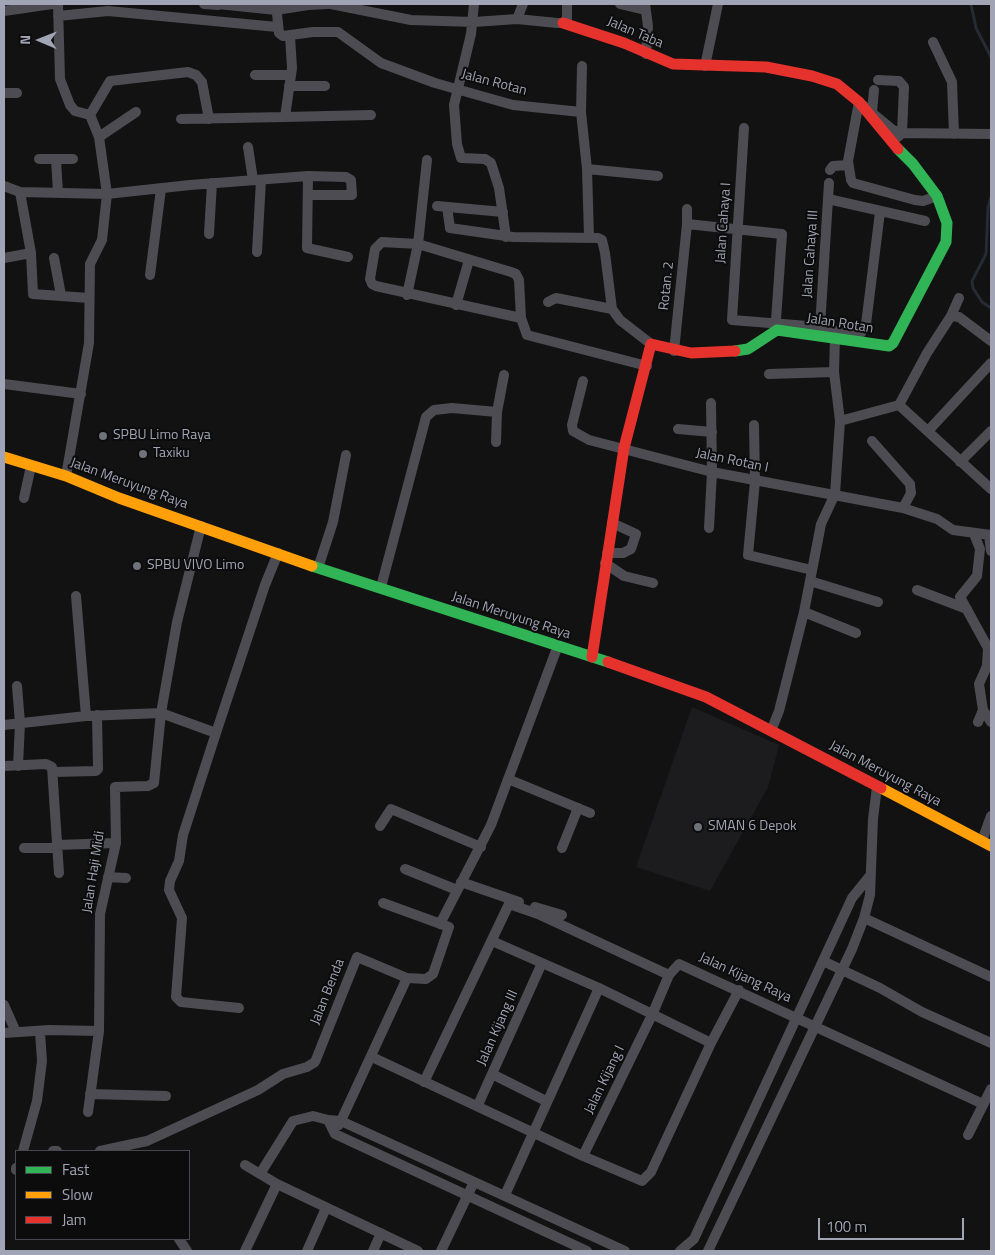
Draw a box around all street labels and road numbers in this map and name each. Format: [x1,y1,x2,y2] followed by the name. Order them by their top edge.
[604,14,666,52] street label: Jalan Taba
[459,66,529,100] street label: Jalan Rotan
[713,182,735,264] street label: Jalan Cahaya I
[800,209,822,299] street label: Jalan Cahaya III
[656,261,678,311] street label: Rotan. 2
[806,310,874,338] street label: Jalan Rotan
[694,445,770,477] street label: Jalan Rotan I
[68,455,190,513] street label: Jalan Meruyung Raya
[449,589,573,643] street label: Jalan Meruyung Raya
[826,737,944,811] street label: Jalan Meruyung Raya
[79,830,109,914] street label: Jalan Haji Midi
[696,949,794,1007] street label: Jalan Kijang Raya
[307,957,349,1027] street label: Jalan Benda
[474,988,522,1068] street label: Jalan Kijang III
[581,1043,629,1117] street label: Jalan Kijang I

